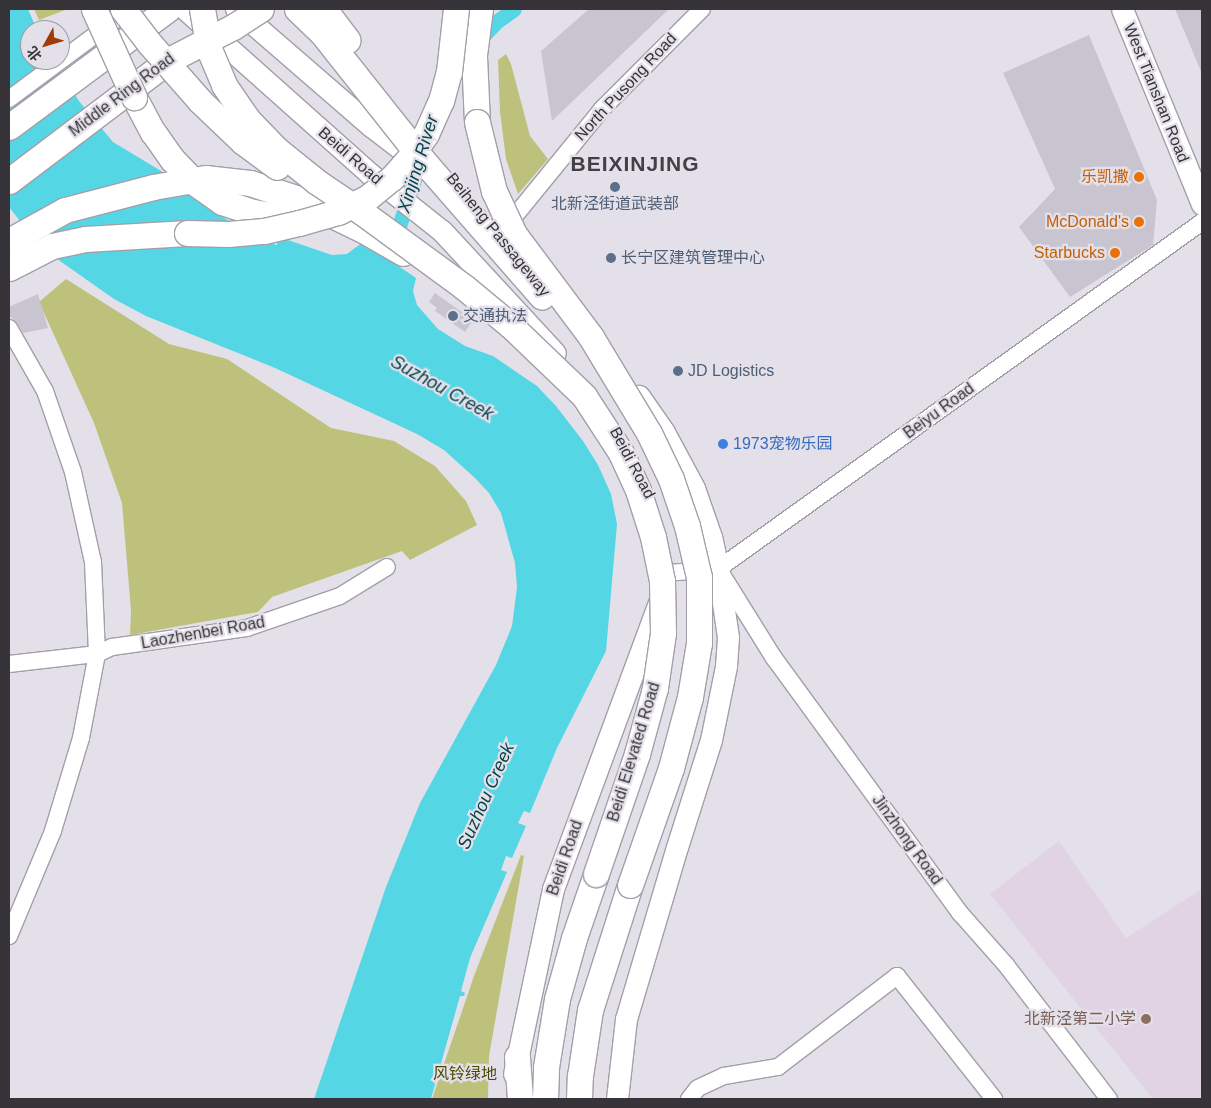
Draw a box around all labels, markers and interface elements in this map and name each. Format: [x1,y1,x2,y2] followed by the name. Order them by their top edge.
[20,20,70,70] north arrow
[1119,21,1193,165] street label: West Tianshan Road
[571,29,681,145] street label: North Pusong Road
[23,43,45,64] text: 北
[65,49,179,141] street label: Middle Ring Road
[393,113,443,215] water label: Xinjing River
[314,123,386,189] street label: Beidi Road
[569,151,701,177] district label: BEIXINJING
[1081,167,1129,187] place label: 乐凯撒
[442,169,554,301] street label: Beiheng Passageway
[1133,171,1145,183] marker: 乐凯撒
[609,181,621,193] marker: 北新泾街道武装部
[551,194,679,214] place label: 北新泾街道武装部
[1046,212,1129,232] place label: McDonald's
[1133,216,1145,228] marker: McDonald's
[1034,243,1105,263] place label: Starbucks
[1109,247,1121,259] marker: Starbucks
[621,248,765,268] place label: 长宁区建筑管理中心
[605,252,617,264] marker: 长宁区建筑管理中心
[463,306,527,326] place label: 交通执法
[447,310,459,322] marker: 交通执法
[387,351,497,425] water label: Suzhou Creek
[688,361,774,381] place label: JD Logistics
[672,365,684,377] marker: JD Logistics
[900,379,978,443] street label: Beiyu Road
[605,424,659,502] street label: Beidi Road
[733,434,833,454] place label: 1973宠物乐园
[717,438,729,450] marker: 1973宠物乐园
[140,613,266,653] street label: Laozhenbei Road
[604,680,664,824] street label: Beidi Elevated Road
[453,740,519,852] water label: Suzhou Creek
[868,791,946,889] street label: Jinzhong Road
[543,818,587,898] street label: Beidi Road
[1024,1009,1136,1029] place label: 北新泾第二小学
[1140,1013,1152,1025] marker: 北新泾第二小学
[433,1064,497,1084] park label: 风铃绿地

